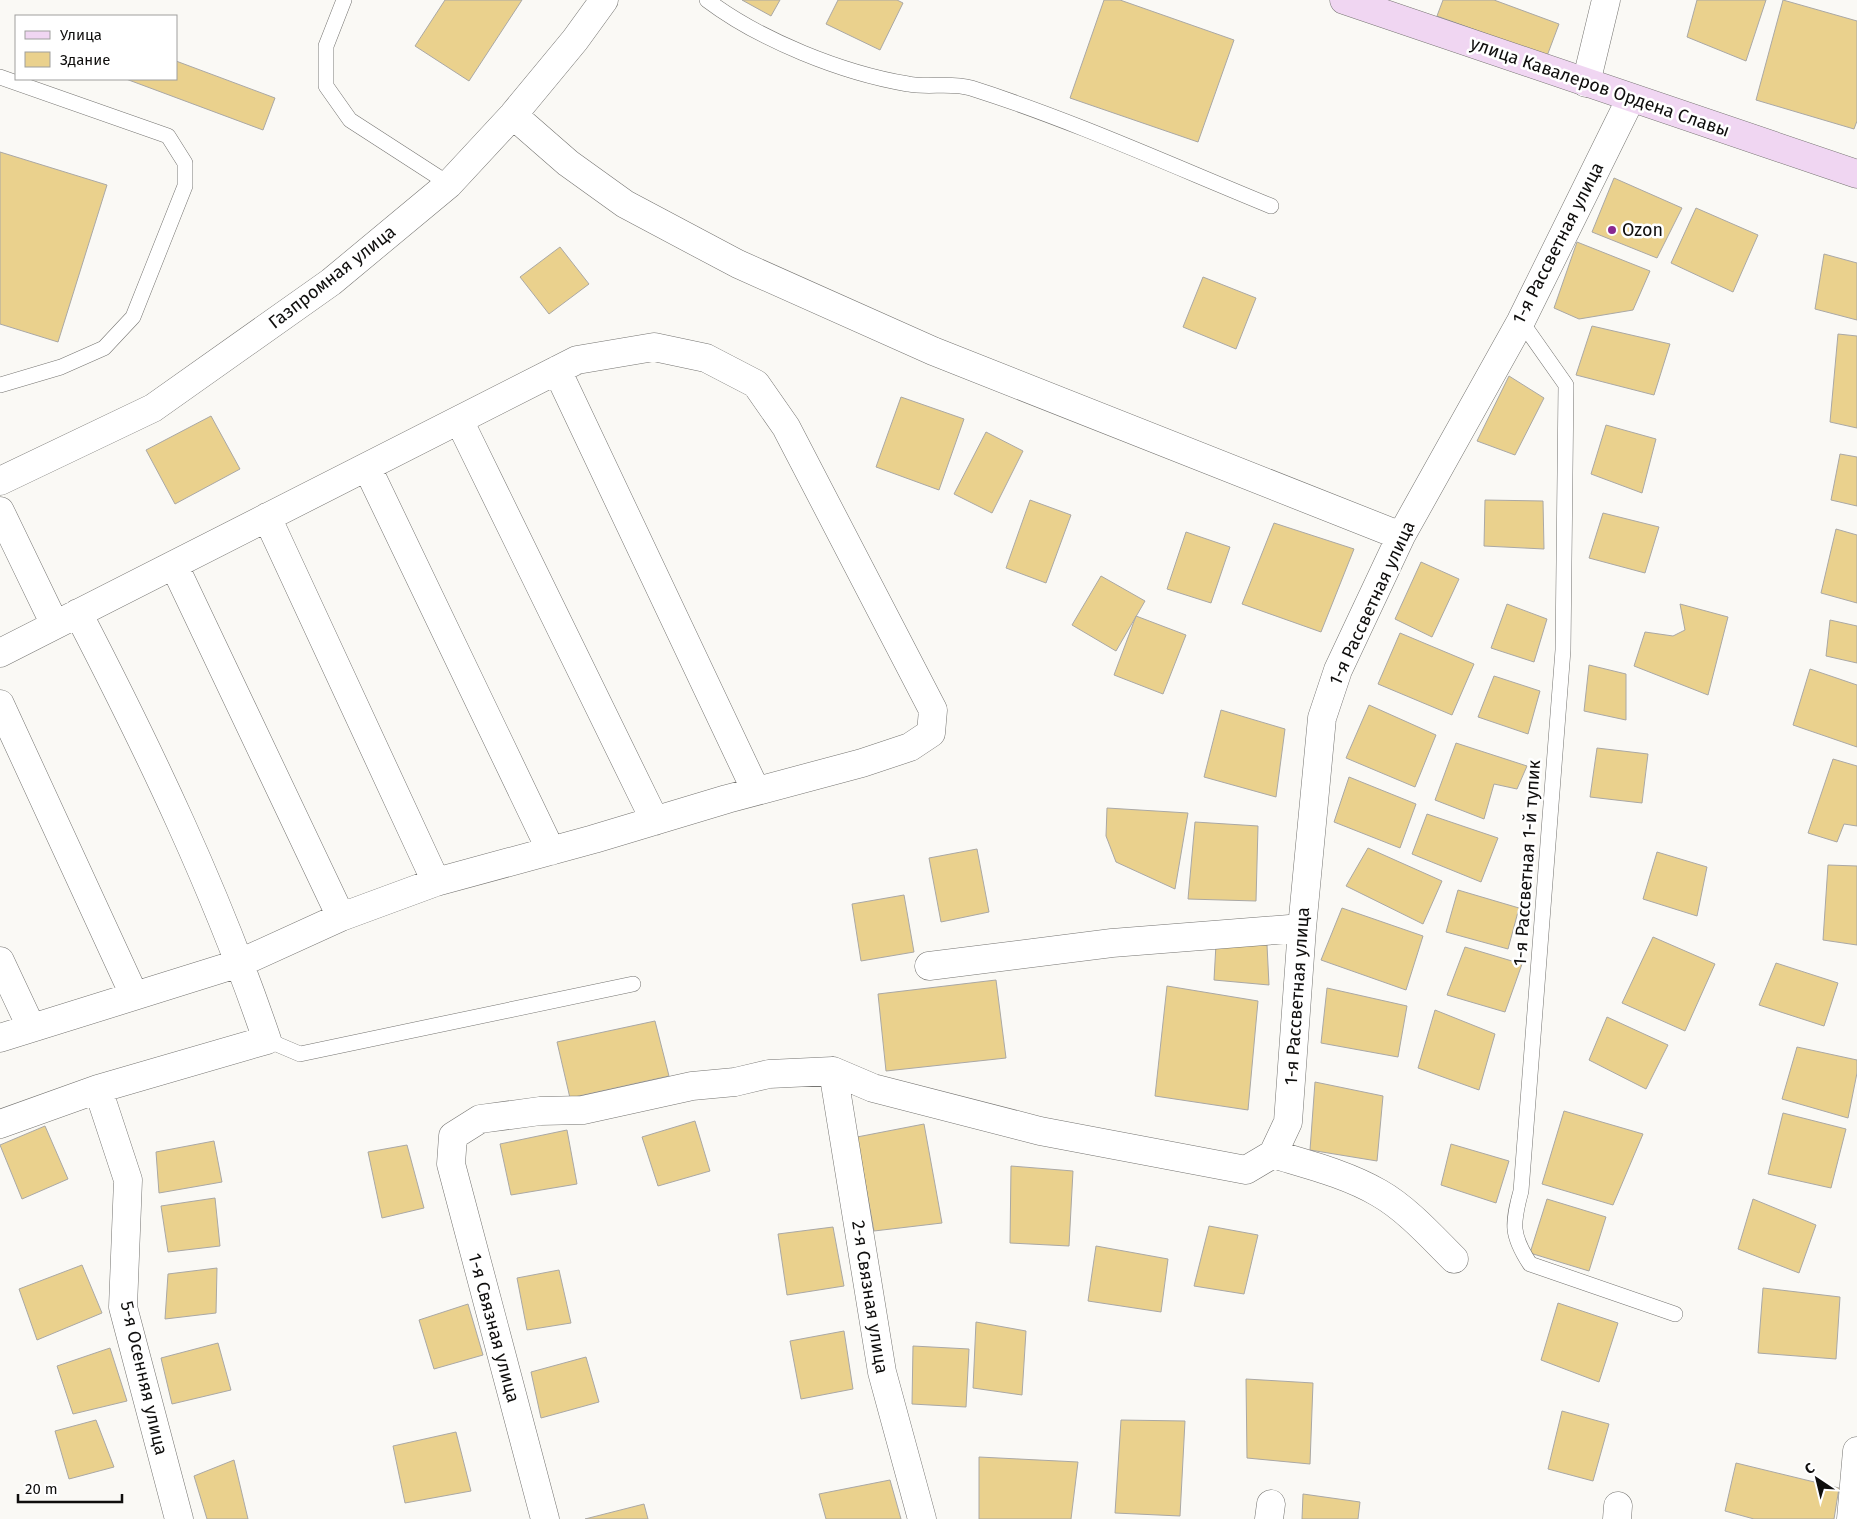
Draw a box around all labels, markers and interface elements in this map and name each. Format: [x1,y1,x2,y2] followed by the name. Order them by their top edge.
[15,15,178,80] legend
[60,26,102,44] text: Улица
[1467,32,1733,142] street label: улица Кавалеров Ордена Славы
[60,51,110,69] text: Здание
[1508,159,1608,327] street label: 1-я Рассветная улица
[1622,219,1663,241] place label: Ozon
[264,221,400,333] street label: Газпромная улица
[1606,224,1618,236] marker: Ozon
[1324,517,1420,689] street label: 1-я Рассветная улица
[1509,759,1545,967] street label: 1-я Рассветная 1-й тупик
[1280,906,1314,1086] street label: 1-я Рассветная улица
[847,1219,893,1375] street label: 2-я Связная улица
[463,1251,525,1405] street label: 1-я Связная улица
[116,1299,172,1457] street label: 5-я Осенняя улица
[1792,1454,1842,1504] north arrow
[1802,1459,1818,1478] text: С
[18,1472,121,1504] scale bar
[25,1480,58,1498] text: 20 m

